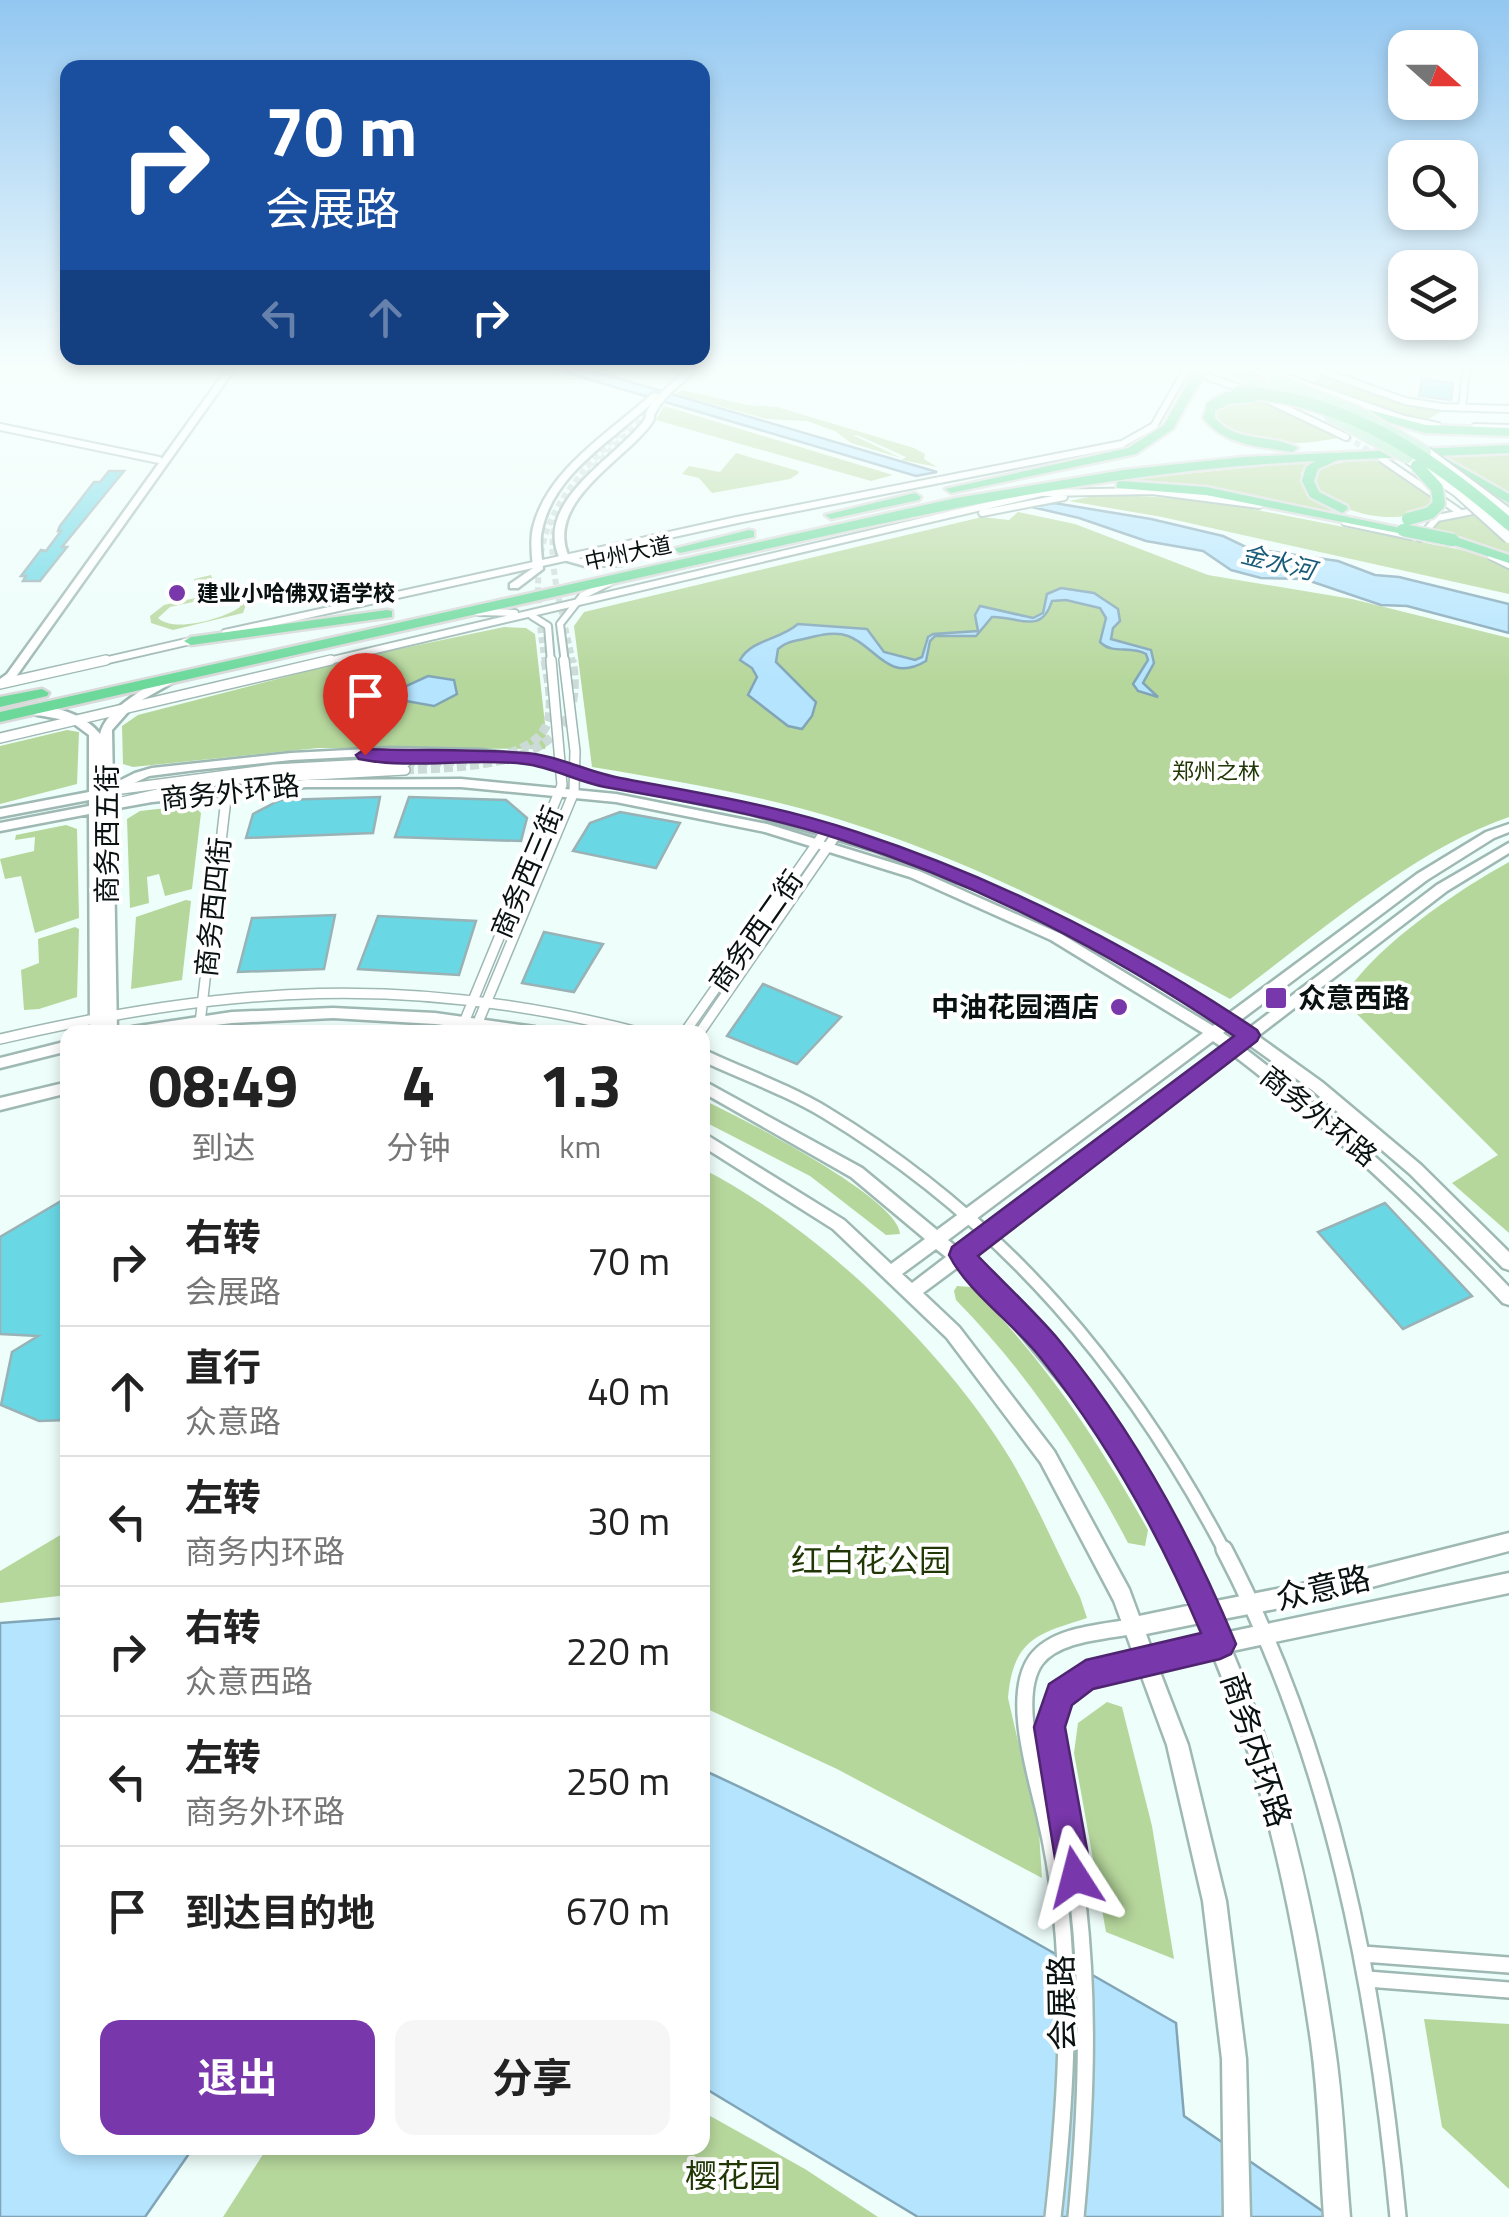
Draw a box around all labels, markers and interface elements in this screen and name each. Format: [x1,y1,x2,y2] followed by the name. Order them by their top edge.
[1388,30,1478,120] north arrow
[1388,30,1478,340] map controls
[265,77,418,183] text: 70 m
[100,100,230,230] icon: right
[1388,140,1478,230] button: search
[265,174,400,242] text: 会展路
[1388,250,1478,340] button: layers
[253,290,308,345] icon: left
[358,290,413,345] icon: ahead
[463,290,518,345] icon: right
[581,527,675,579] street label: 中州大道
[1237,534,1323,590] water label: 金水河
[197,576,395,610] place label: 建业小哈佛双语学校
[166,582,188,604] marker: 建业小哈佛双语学校
[323,653,408,756] pin
[338,668,393,723] icon: arrive
[1172,754,1260,788] park label: 郑州之林
[158,763,302,820] street label: 商务外环路
[85,764,128,904] street label: 商务西五街
[479,799,574,945] street label: 商务西三街
[184,835,241,979] street label: 商务西四街
[698,861,813,1000] street label: 商务西二街
[1298,976,1410,1019] place label: 众意西路
[931,985,1099,1028] place label: 中油花园酒店
[1263,985,1289,1011] marker: 众意西路
[1108,996,1130,1018] marker: 中油花园酒店
[148,1039,298,1130] text: 08:49
[402,1039,435,1130] text: 4
[539,1039,622,1130] text: 1.3
[1251,1055,1387,1176] street label: 商务外环路
[559,1122,601,1170] text: km
[191,1123,255,1171] text: 到达
[387,1123,451,1171] text: 分钟
[185,1208,261,1266] text: 右转
[587,1232,670,1290] text: 70 m
[100,1234,155,1289] icon: right
[185,1267,281,1315] text: 会展路
[185,1338,261,1396] text: 直行
[587,1362,670,1420] text: 40 m
[100,1364,155,1419] icon: ahead
[185,1397,281,1445] text: 众意路
[185,1468,261,1526] text: 左转
[587,1492,670,1550] text: 30 m
[100,1494,155,1549] icon: left
[185,1527,345,1575] text: 商务内环路
[791,1536,951,1584] park label: 红白花公园
[1271,1553,1375,1621] street label: 众意路
[185,1598,261,1656] text: 右转
[566,1622,670,1680] text: 220 m
[100,1624,155,1679] icon: right
[185,1657,313,1705] text: 众意西路
[1209,1666,1305,1833] street label: 商务内环路
[185,1728,261,1786] text: 左转
[566,1752,670,1810] text: 250 m
[100,1754,155,1809] icon: left
[185,1787,345,1835] text: 商务外环路
[1023,1825,1127,1929] position arrow
[566,1882,670,1940] text: 670 m
[185,1883,375,1941] text: 到达目的地
[100,1884,155,1939] icon: arrive
[1036,1955,1086,2051] street label: 会展路
[100,2020,375,2135] button: 退出
[395,2020,670,2135] button: 分享
[685,2151,781,2199] park label: 樱花园

